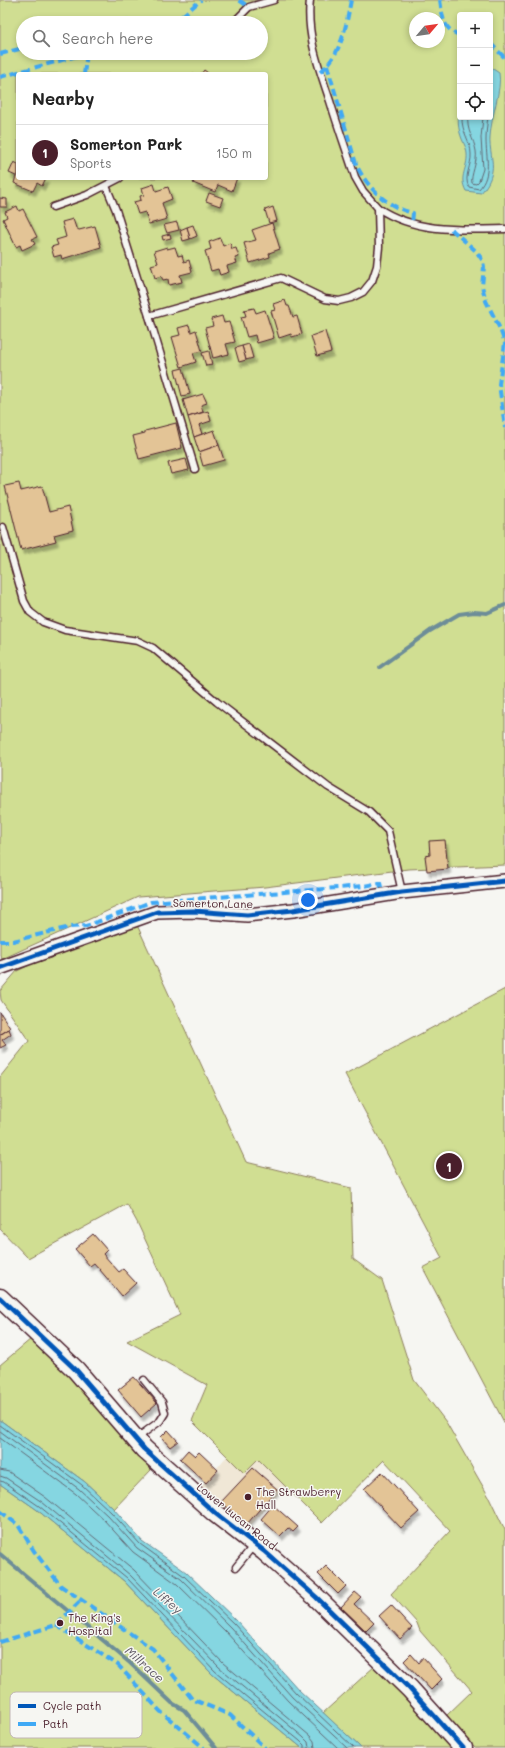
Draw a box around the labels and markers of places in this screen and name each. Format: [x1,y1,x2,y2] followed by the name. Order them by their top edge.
[436,1151,462,1181] pin: 1
[256,1484,341,1512] place label: The Strawberry Hall
[243,1492,253,1502] marker: The Strawberry Hall
[68,1610,121,1638] place label: The King's Hospital
[55,1618,65,1628] marker: The King's Hospital

